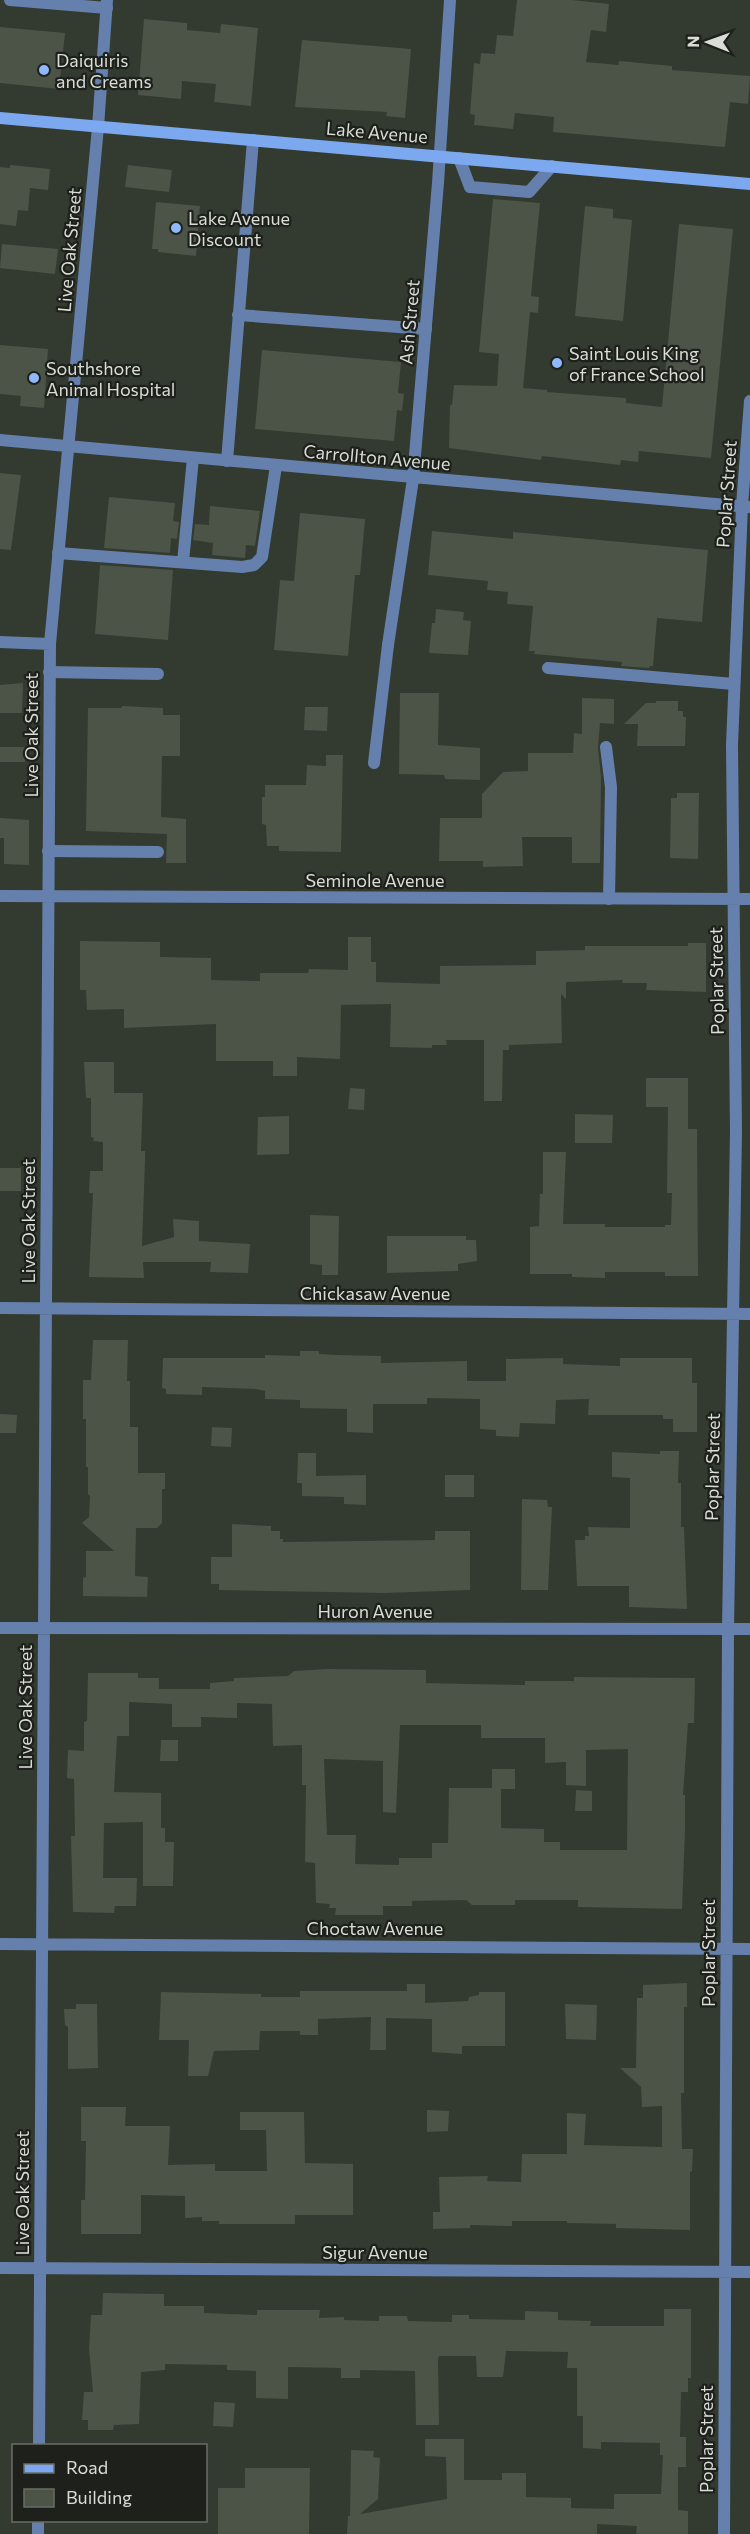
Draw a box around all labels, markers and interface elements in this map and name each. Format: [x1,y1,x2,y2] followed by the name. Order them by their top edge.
[678,12,738,72] north arrow
[683,36,702,48] text: N
[56,49,152,92] place label: Daiquiris and Creams
[37,63,51,77] marker: Daiquiris and Creams
[325,117,429,147] street label: Lake Avenue
[53,187,85,313] street label: Live Oak Street
[188,207,290,250] place label: Lake Avenue Discount
[169,221,183,235] marker: Lake Avenue Discount
[394,279,424,365] street label: Ash Street
[569,342,705,385] place label: Saint Louis King of France School
[550,356,564,370] marker: Saint Louis King of France School
[46,357,175,400] place label: Southshore Animal Hospital
[27,371,41,385] marker: Southshore Animal Hospital
[711,439,741,549] street label: Poplar Street
[303,440,451,474] street label: Carrollton Avenue
[20,673,42,798] street label: Live Oak Street
[306,869,444,891] street label: Seminole Avenue
[704,927,728,1035] street label: Poplar Street
[17,1159,39,1284] street label: Live Oak Street
[300,1282,450,1304] street label: Chickasaw Avenue
[700,1413,724,1521] street label: Poplar Street
[318,1600,432,1622] street label: Huron Avenue
[14,1645,36,1770] street label: Live Oak Street
[697,1899,719,2007] street label: Poplar Street
[307,1917,443,1939] street label: Choctaw Avenue
[11,2131,33,2256] street label: Live Oak Street
[322,2241,428,2263] street label: Sigur Avenue
[695,2385,717,2493] street label: Poplar Street
[12,2444,207,2522] legend
[66,2456,108,2478] text: Road
[66,2486,132,2508] text: Building

